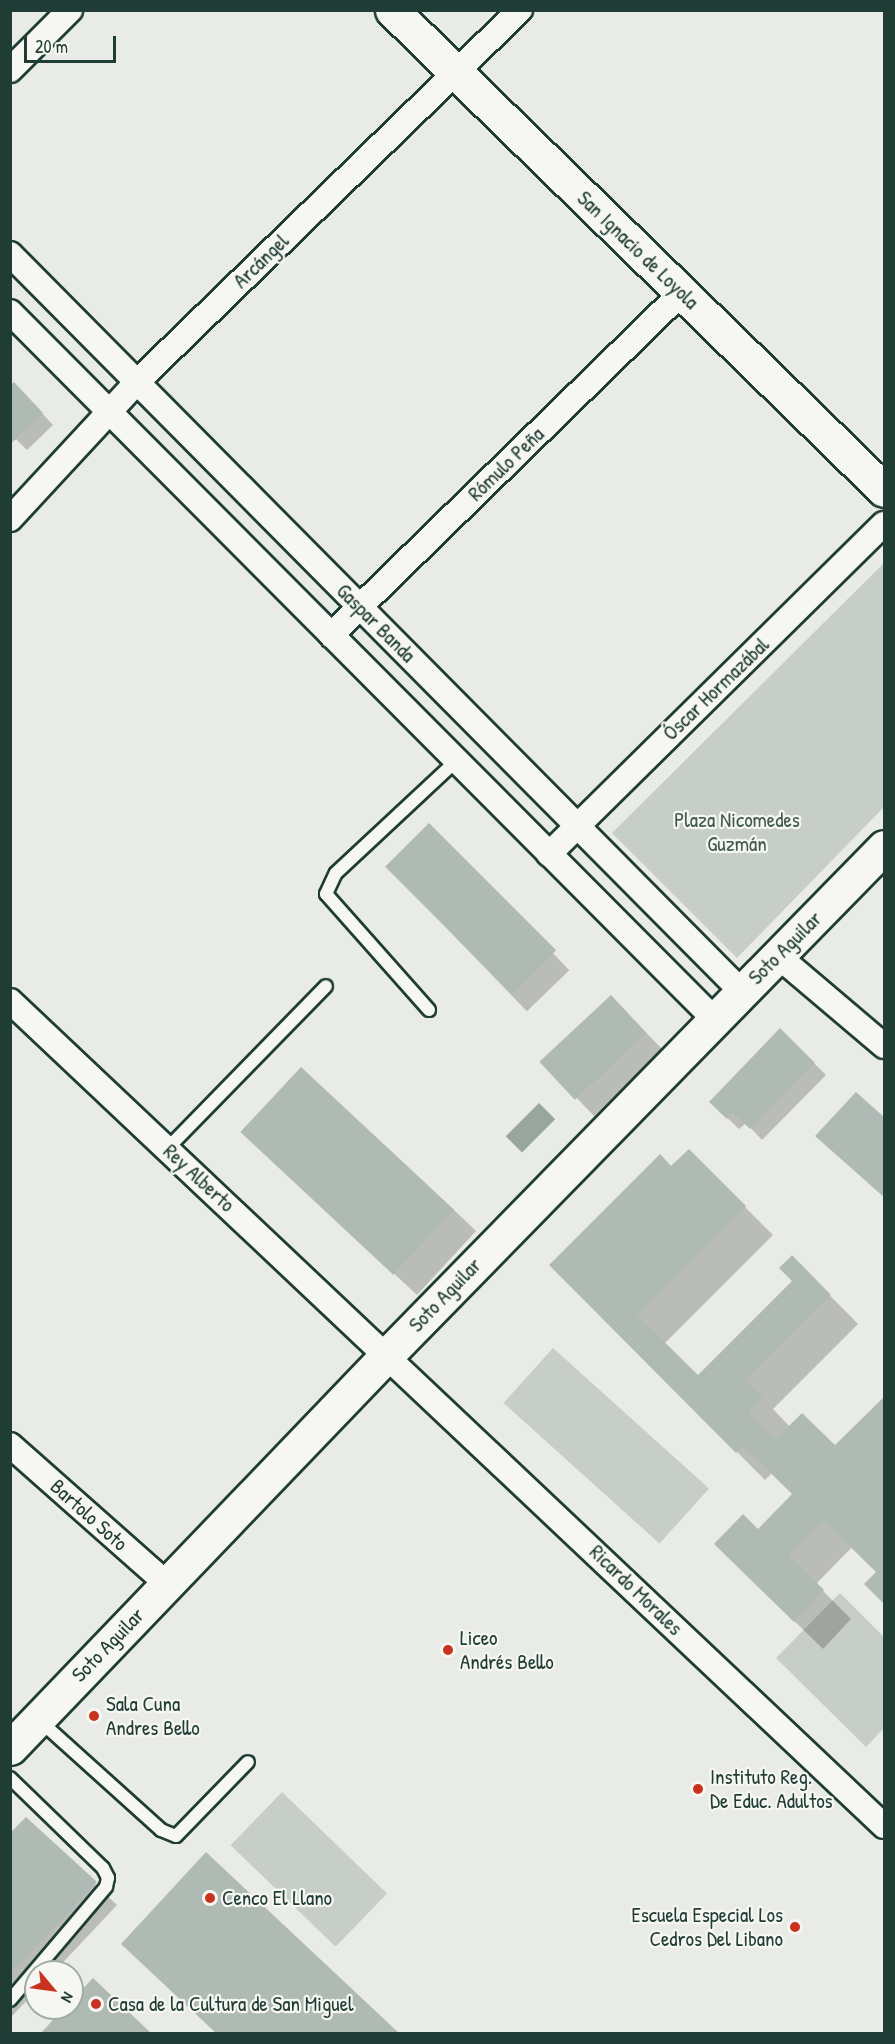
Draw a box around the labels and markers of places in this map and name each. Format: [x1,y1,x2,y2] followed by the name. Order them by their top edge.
[460,1625,554,1675] place label: Liceo Andrés Bello
[441,1643,455,1657] marker: Liceo Andrés Bello
[106,1691,200,1741] place label: Sala Cuna Andres Bello
[87,1709,101,1723] marker: Sala Cuna Andres Bello
[710,1764,833,1814] place label: Instituto Reg. De Educ. Adultos
[691,1782,705,1796] marker: Instituto Reg. De Educ. Adultos
[222,1885,332,1911] place label: Cenco El Llano
[203,1891,217,1905] marker: Cenco El Llano
[632,1902,783,1952] place label: Escuela Especial Los Cedros Del Libano
[788,1920,802,1934] marker: Escuela Especial Los Cedros Del Libano
[108,1991,354,2017] place label: Casa de la Cultura de San Miguel
[89,1997,103,2011] marker: Casa de la Cultura de San Miguel

